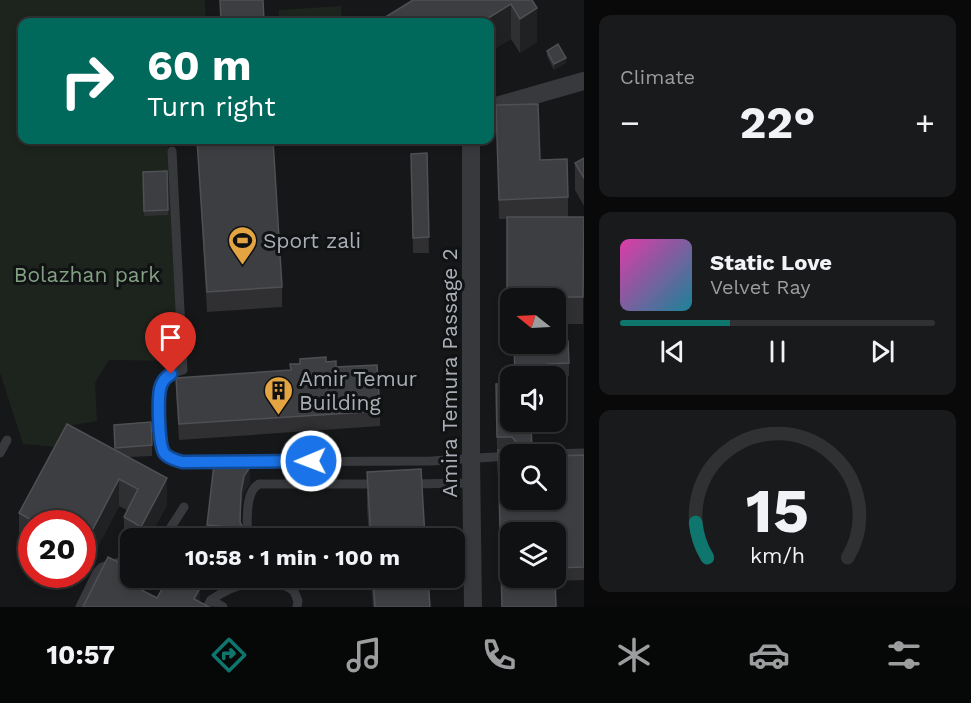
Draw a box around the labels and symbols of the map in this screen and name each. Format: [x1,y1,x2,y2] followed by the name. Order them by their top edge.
[226,224,258,266] sports icon: Sport zali
[263,228,361,253] place label: Sport zali
[437,248,462,498] street label: Amira Temura Passage 2
[14,262,160,287] park label: Bolazhan park
[500,288,566,354] north arrow
[145,312,196,374] pin
[299,366,418,415] place label: Amir Temur Building
[262,374,294,416] building icon: Amir Temur Building
[279,429,343,493] position arrow
[18,510,96,588] speed limit sign: 20

